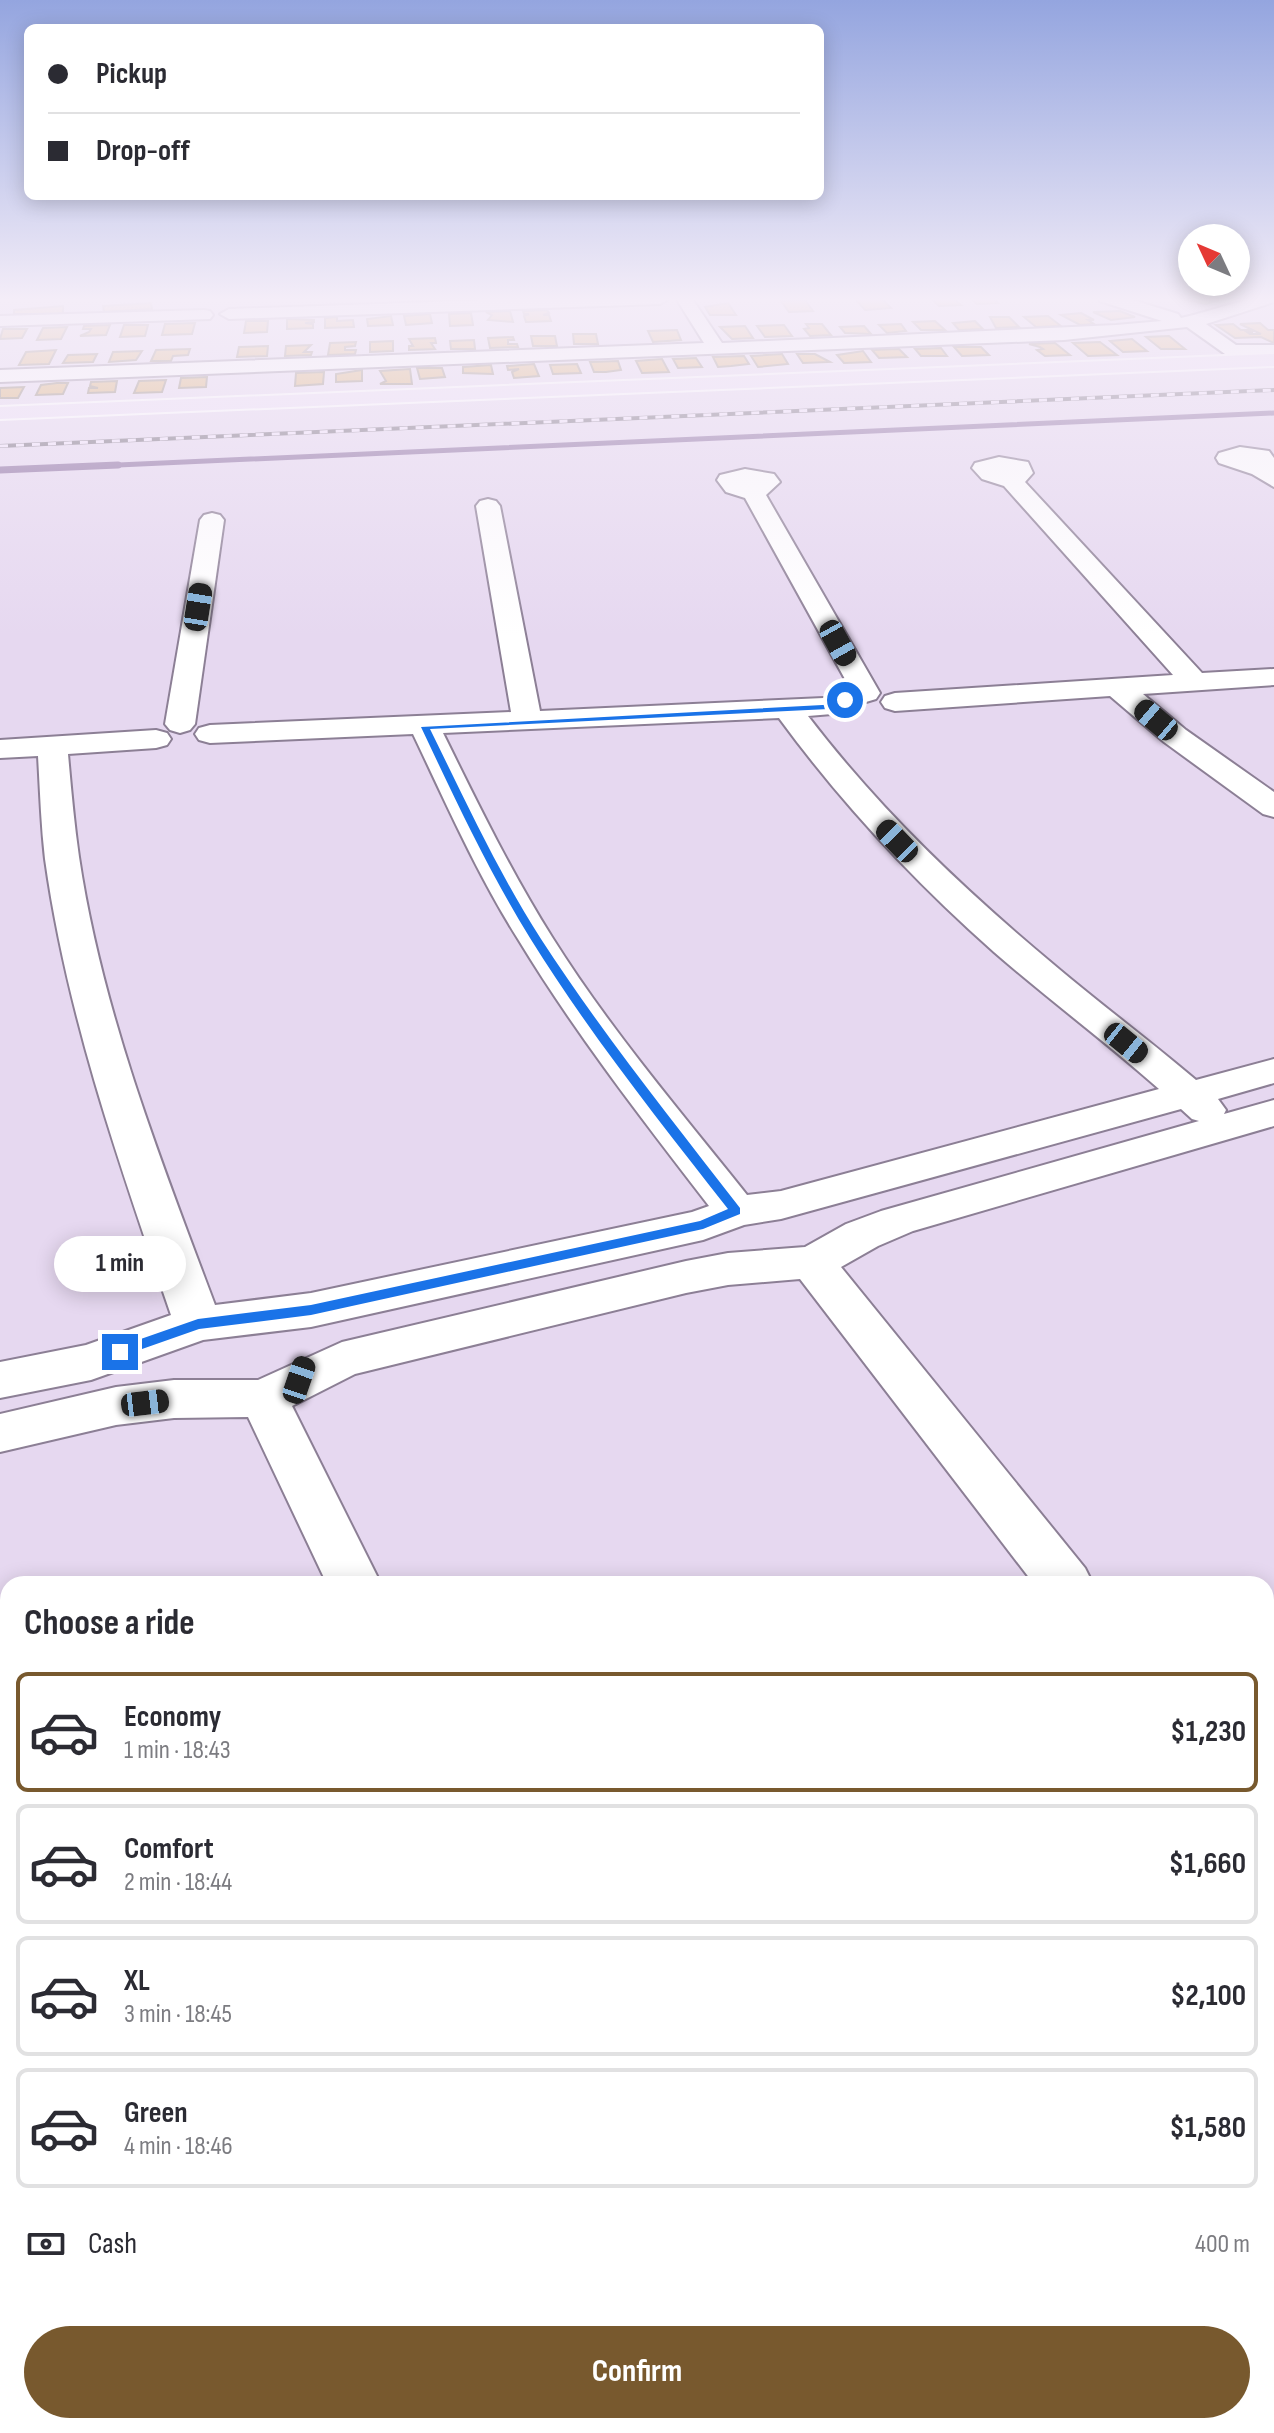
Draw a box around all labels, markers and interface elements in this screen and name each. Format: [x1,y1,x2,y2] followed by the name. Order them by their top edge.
[96,56,167,92] text: Pickup
[96,133,190,169] text: Drop-off
[1178,224,1250,296] north arrow
[1178,224,1250,296] map controls
[182,581,214,633] car
[816,616,860,670] car
[827,682,863,718] route start
[1130,695,1182,745] car
[872,815,922,867] car
[1100,1019,1152,1067] car
[54,1236,186,1292] callout: 1 min
[96,1248,144,1279] text: 1 min
[102,1334,138,1370] route end
[280,1353,318,1407] car
[120,1388,170,1418] car
[24,1602,195,1645] text: Choose a ride
[28,1696,100,1768] icon: car
[124,1699,221,1735] text: Economy
[1170,1714,1246,1750] text: $1,230
[124,1735,231,1766] text: 1 min · 18:43
[28,1828,100,1900] icon: car
[124,1831,214,1867] text: Comfort
[1169,1846,1246,1882] text: $1,660
[124,1867,232,1898] text: 2 min · 18:44
[28,1960,100,2032] icon: car
[124,1963,150,1999] text: XL
[1170,1978,1246,2014] text: $2,100
[124,1999,232,2030] text: 3 min · 18:45
[28,2092,100,2164] icon: car
[124,2095,188,2131] text: Green
[1169,2110,1246,2146] text: $1,580
[124,2131,233,2162] text: 4 min · 18:46
[24,2222,68,2266] icon: cash
[88,2226,137,2262] text: Cash
[1195,2229,1250,2260] text: 400 m
[24,2326,1250,2418] button: Confirm

